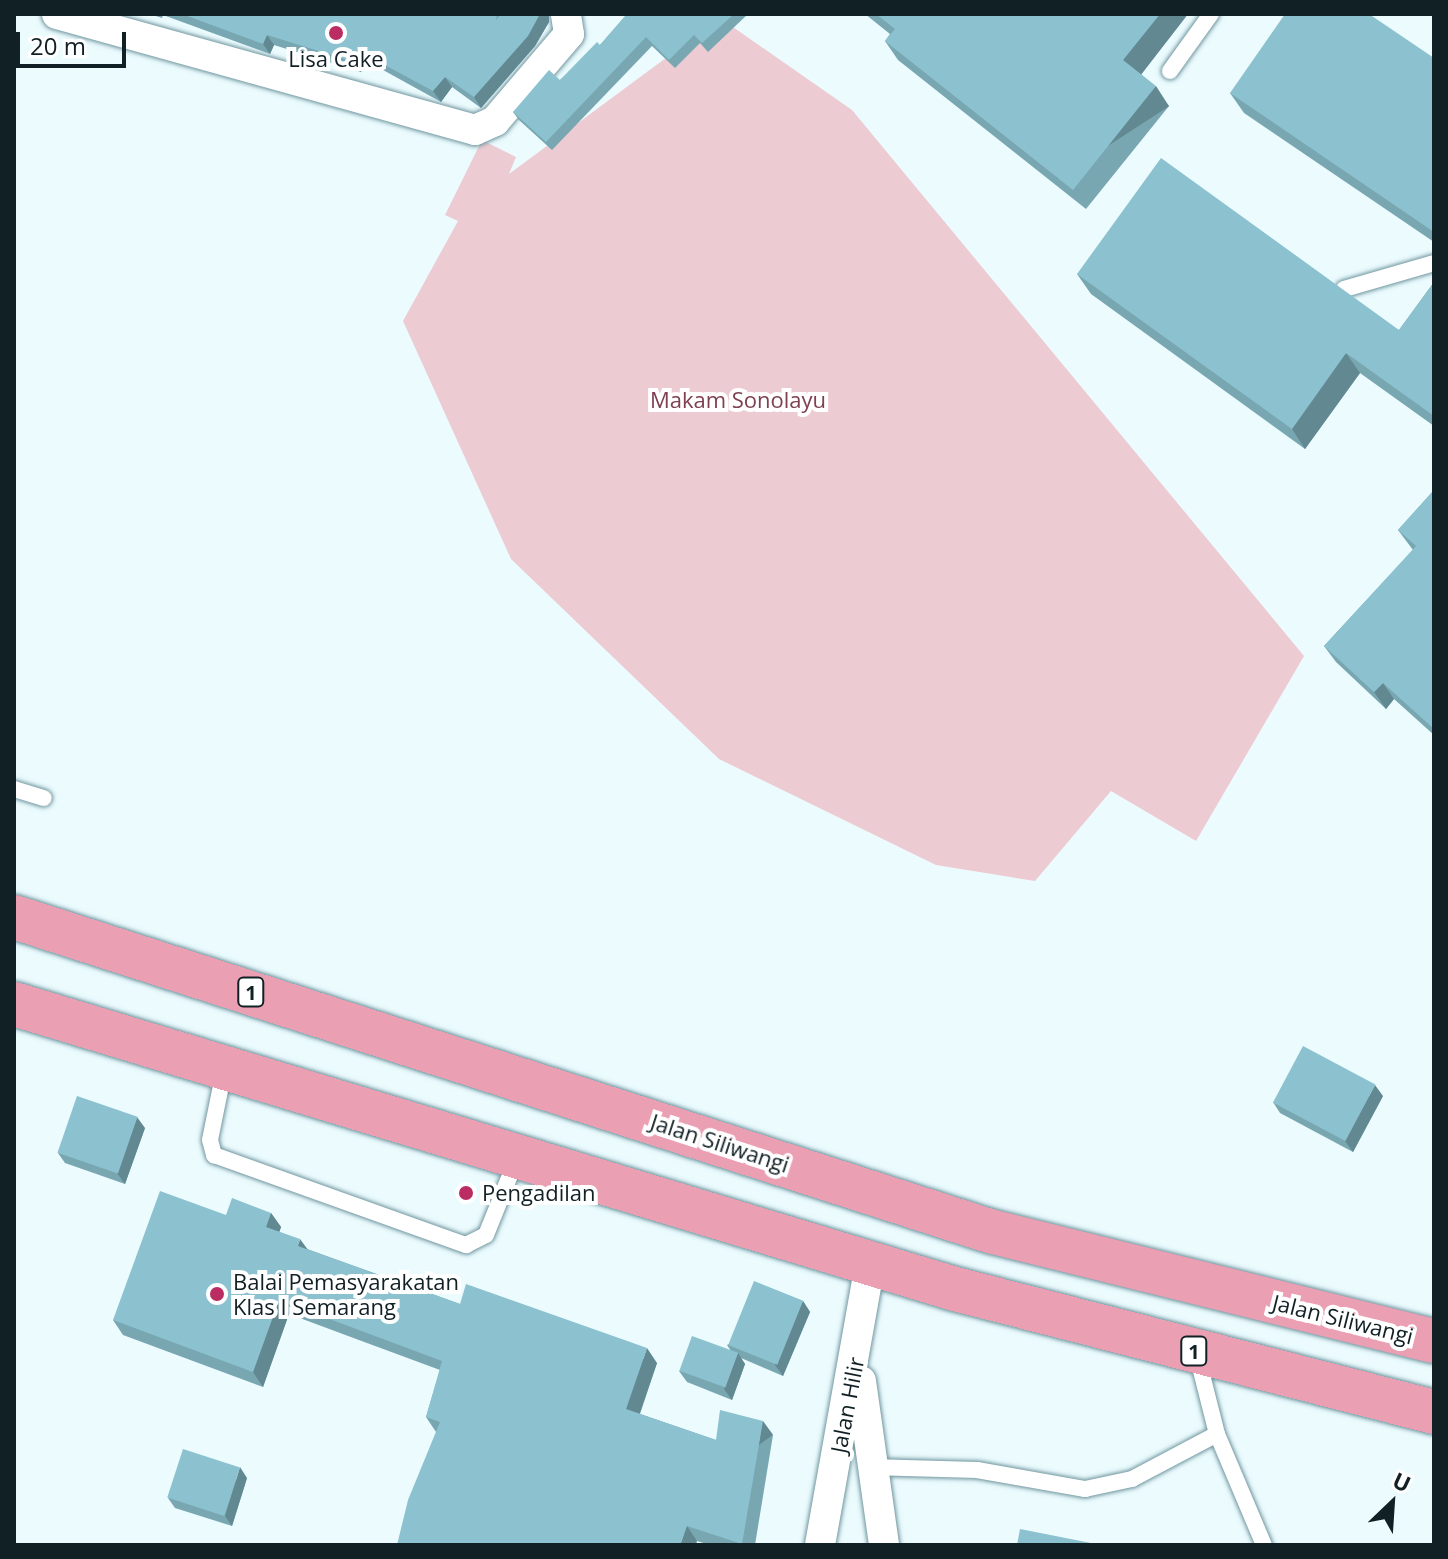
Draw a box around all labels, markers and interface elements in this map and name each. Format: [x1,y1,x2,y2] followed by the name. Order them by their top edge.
[20,16,130,66] scale bar
[327,24,345,42] marker: Lisa Cake
[30,29,86,62] text: 20 m
[288,46,384,72] place label: Lisa Cake
[650,387,826,413] park label: Makam Sonolayu
[237,976,265,1008] road number: 1
[647,1108,793,1178] street label: Jalan Siliwangi
[482,1180,596,1206] place label: Pengadilan
[457,1184,475,1202] marker: Pengadilan
[233,1268,459,1320] place label: Balai Pemasyarakatan Klas I Semarang
[208,1285,226,1303] marker: Balai Pemasyarakatan Klas I Semarang
[1270,1289,1416,1349] street label: Jalan Siliwangi
[1180,1335,1208,1367] road number: 1
[825,1355,869,1455] street label: Jalan Hilir
[1352,1463,1432,1543] north arrow
[1388,1464,1416,1498] text: U

